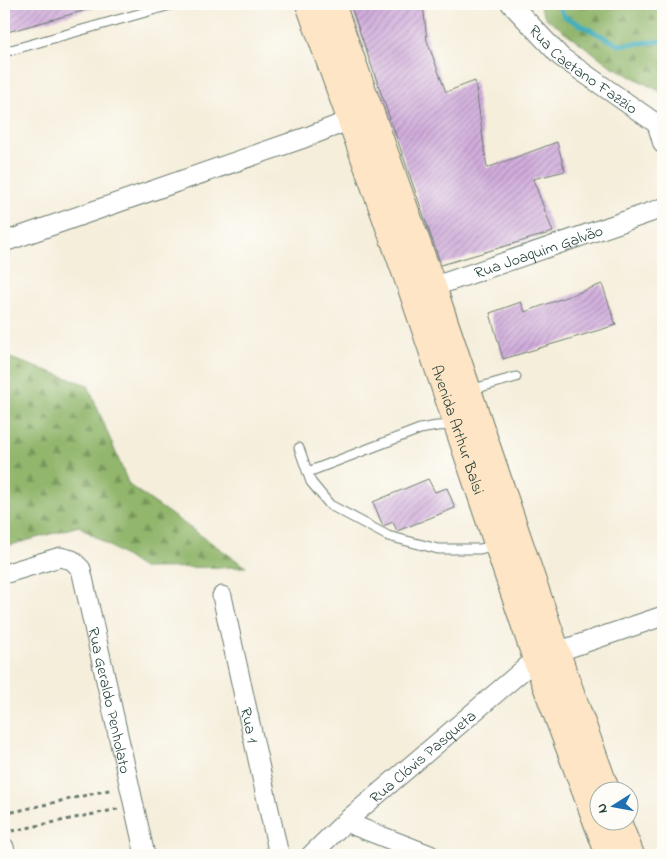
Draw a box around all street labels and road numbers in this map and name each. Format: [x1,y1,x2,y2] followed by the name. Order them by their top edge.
[522,20,642,121] street label: Rua Caetano Fazzio
[471,219,606,286] street label: Rua Joaquim Galvão
[424,362,490,498] street label: Avenida Arthur Balsi
[80,625,136,776] street label: Rua Geraldo Penholato
[233,705,264,745] street label: Rua 1
[365,705,482,810] street label: Rua Clóvis Pasqueta

